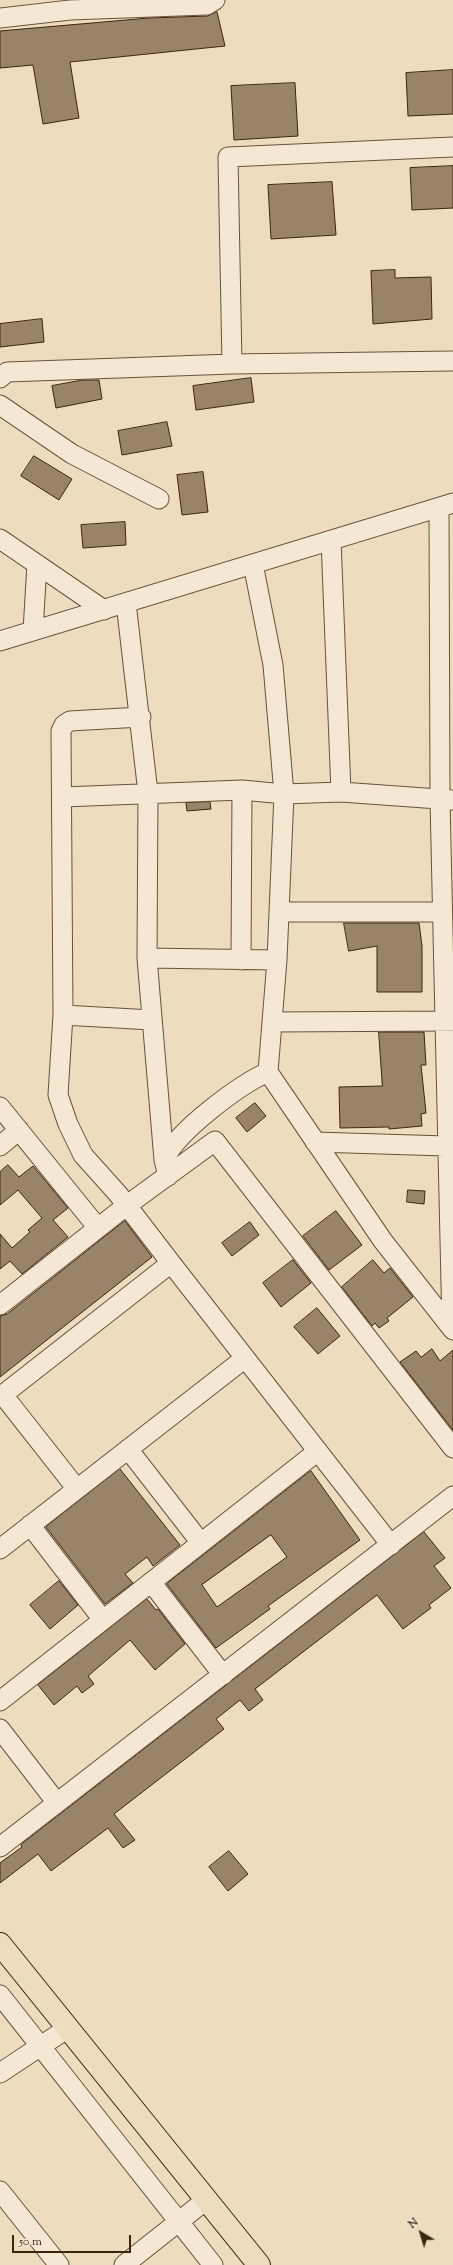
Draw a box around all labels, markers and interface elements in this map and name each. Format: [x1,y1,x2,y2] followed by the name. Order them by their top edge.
[401,2213,441,2253] north arrow
[405,2215,422,2233] text: N
[14,2227,133,2253] scale bar
[19,2233,42,2251] text: 50 m

